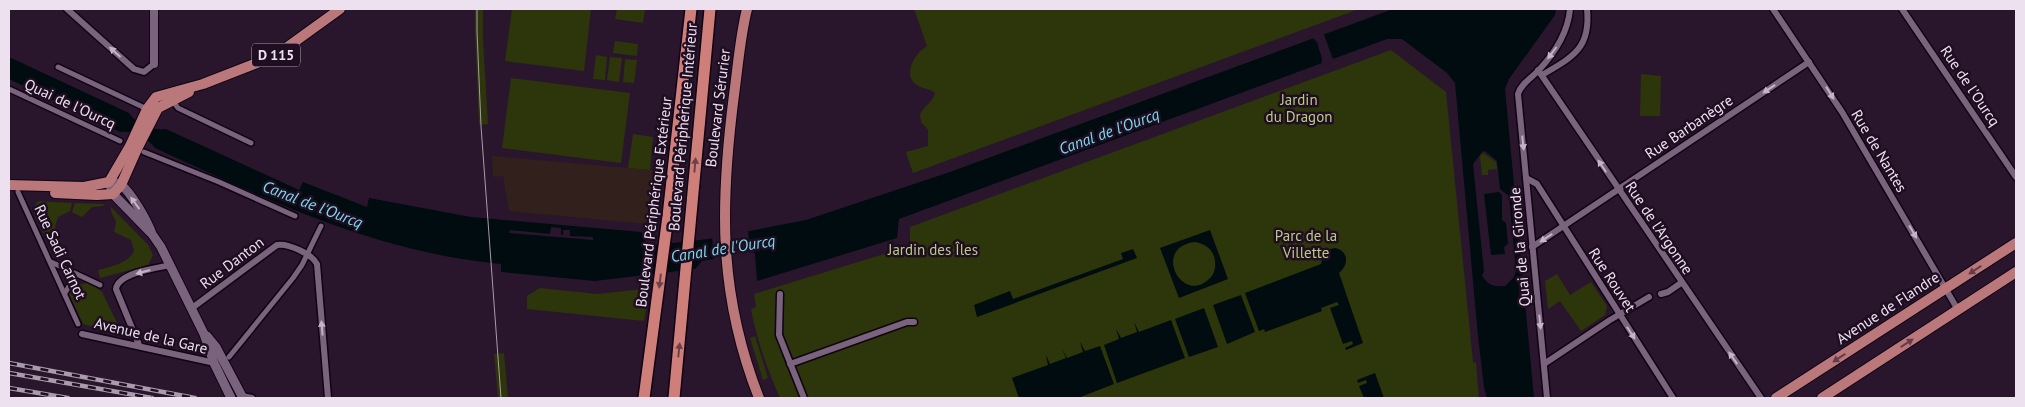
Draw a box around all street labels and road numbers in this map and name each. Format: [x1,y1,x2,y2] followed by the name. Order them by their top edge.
[664,22,701,232] street label: Boulevard Périphérique Intérieur
[1936,42,2004,130] street label: Rue de l'Ourcq
[252,44,300,66] road number: D 115
[701,48,734,168] street label: Boulevard Sérurier
[22,74,119,133] street label: Quai de l'Ourcq
[1641,90,1736,163] street label: Rue Barbanègre
[631,96,676,308] street label: Boulevard Périphérique Extérieur
[1847,106,1911,195] street label: Rue de Nantes
[1621,178,1697,278] street label: Rue de l'Argonne
[1505,187,1534,307] street label: Quai de la Gironde
[30,201,91,302] street label: Rue Sadi Carnot
[196,232,267,293] street label: Rue Danton
[1585,244,1640,315] street label: Rue Rouvet
[1833,267,1943,348] street label: Avenue de Flandre
[93,313,210,358] street label: Avenue de la Gare

